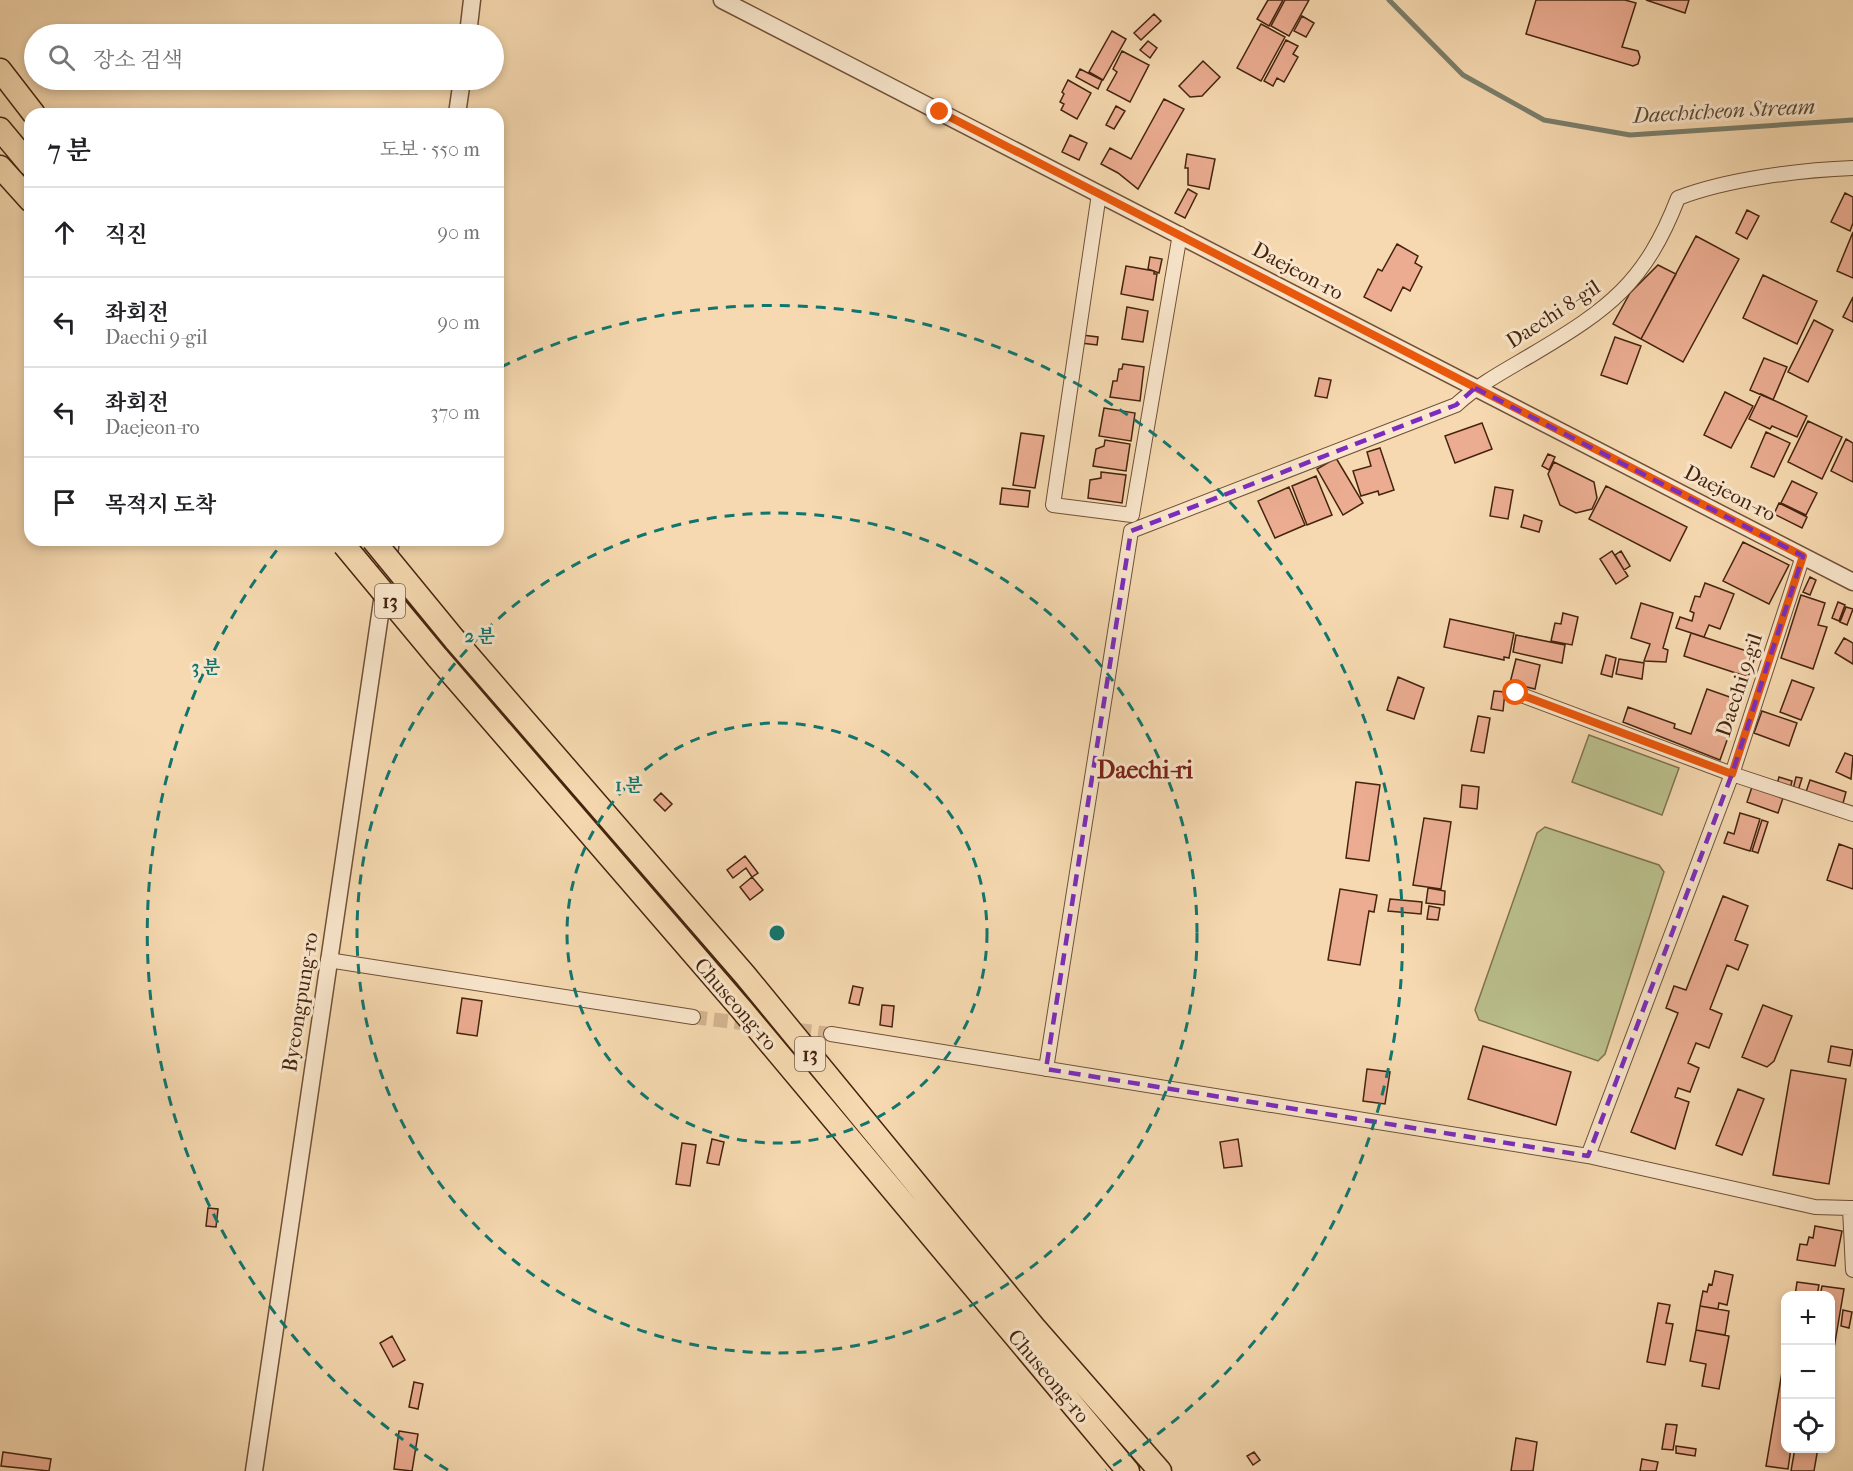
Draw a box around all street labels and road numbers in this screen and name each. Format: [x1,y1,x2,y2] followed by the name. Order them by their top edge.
[1248,237,1348,305] street label: Daejeon-ro
[1502,275,1605,353] street label: Daechi 8-gil
[1680,460,1780,526] street label: Daejeon-ro
[375,584,405,618] road number: 13
[1711,630,1767,740] street label: Daechi 9-gil
[277,931,323,1073] street label: Byeongpung-ro
[689,953,783,1055] street label: Chuseong-ro
[795,1037,825,1071] road number: 13
[1003,1324,1095,1428] street label: Chuseong-ro

